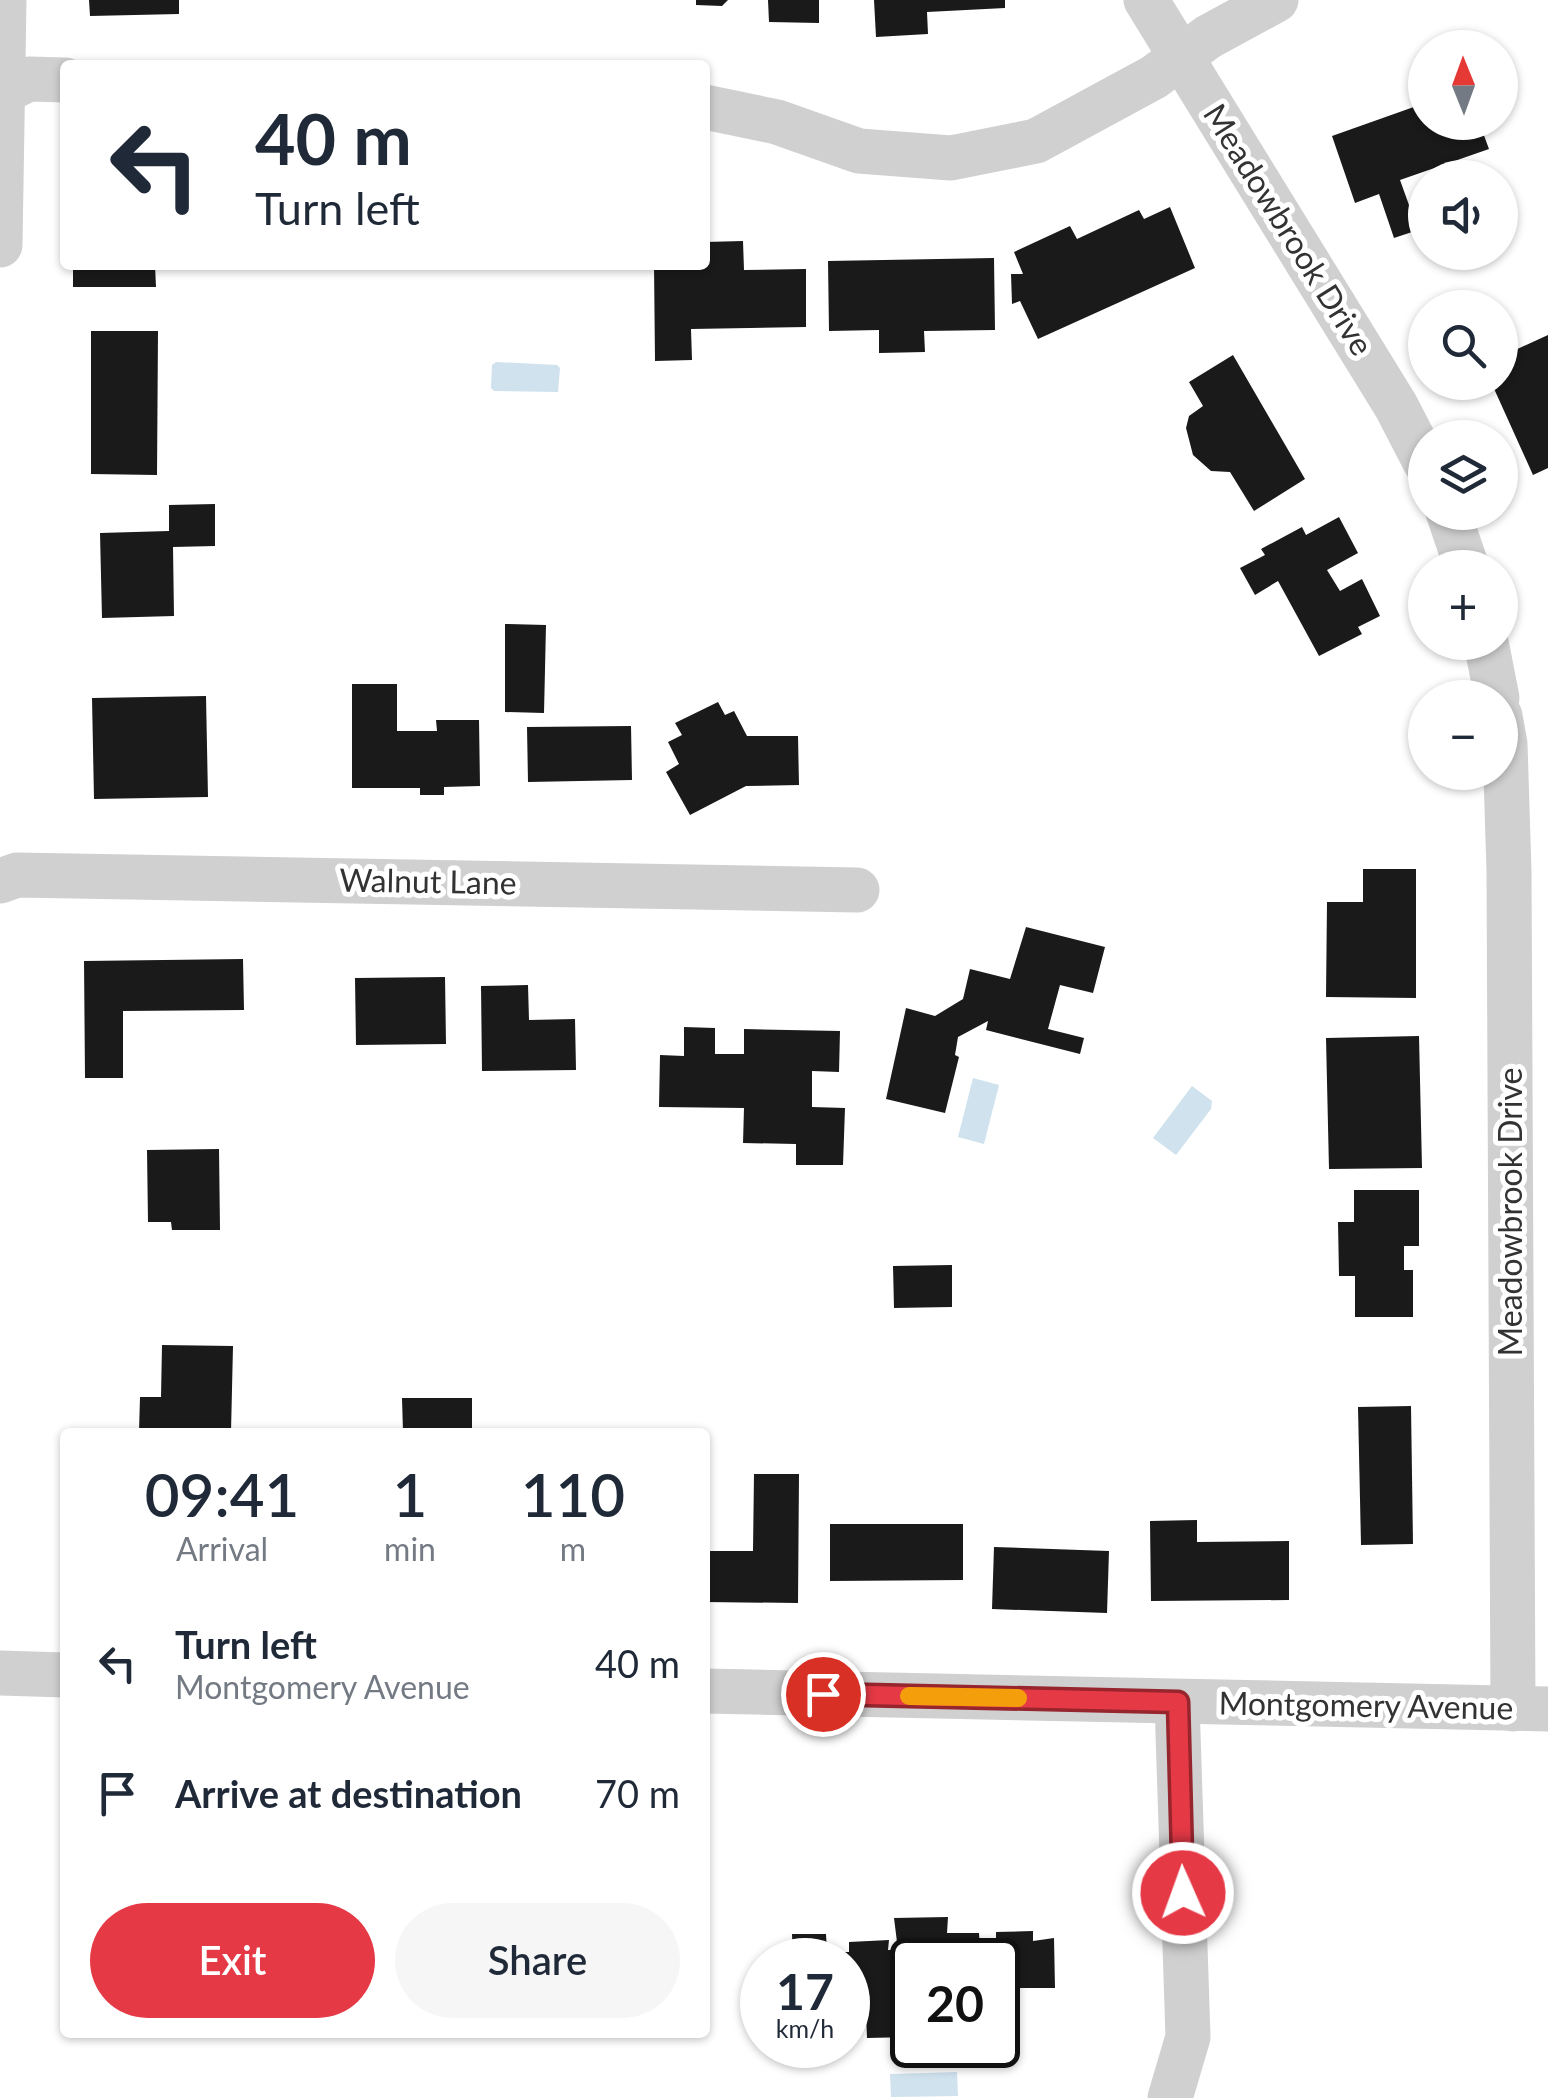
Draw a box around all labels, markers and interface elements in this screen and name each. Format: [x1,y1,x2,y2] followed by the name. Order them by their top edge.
[1408,30,1518,140] north arrow
[1408,30,1518,790] map controls
[255,96,412,180] text: 40 m
[1196,96,1382,362] street label: Meadowbrook Drive
[90,100,220,230] icon: left
[1408,160,1518,270] button: sound
[255,181,420,235] text: Turn left
[1408,290,1518,400] button: search
[1408,420,1518,530] button: layers
[1408,550,1518,660] button: +
[1408,680,1518,790] button: −
[339,859,517,902] street label: Walnut Lane
[1490,1068,1529,1356] street label: Meadowbrook Drive
[145,1458,299,1530] text: 09:41
[393,1458,427,1530] text: 1
[521,1458,625,1530] text: 110
[176,1529,268,1568] text: Arrival
[384,1529,436,1568] text: min
[560,1529,586,1568] text: m
[175,1621,317,1667] text: Turn left
[90,1636,145,1691] icon: left
[595,1640,680,1686] text: 40 m
[781,1652,866,1737] pin
[175,1667,470,1706] text: Montgomery Avenue
[796,1667,851,1722] icon: arrive
[1218,1682,1514,1727] street label: Montgomery Avenue
[90,1766,145,1821] icon: arrive
[175,1770,522,1816] text: Arrive at destination
[595,1770,680,1816] text: 70 m
[1131,1841,1235,1945] position arrow
[90,1903,375,2018] button: Exit
[395,1903,680,2018] button: Share
[890,1938,1020,2068] speed limit sign: 20
[776,1961,834,2021] text: 17
[776,2013,834,2043] text: km/h

